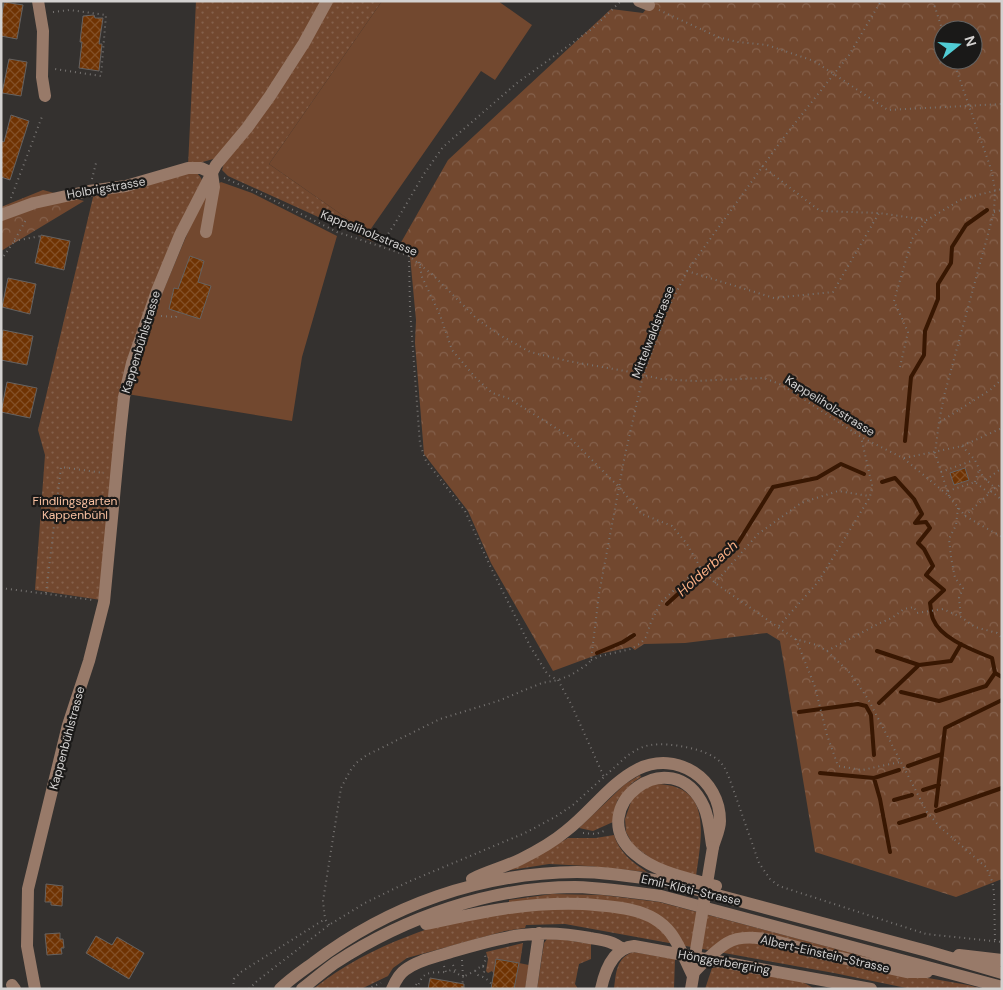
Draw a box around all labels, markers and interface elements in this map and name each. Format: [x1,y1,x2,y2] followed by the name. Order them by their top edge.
[933,20,983,70] north arrow
[960,34,981,49] text: N
[65,173,147,203] street label: Holbrigstrasse
[318,206,420,260] street label: Kappeliholzstrasse
[628,283,678,380] street label: Mittelwaldstrasse
[118,289,164,395] street label: Kappenbühlstrasse
[782,372,878,440] street label: Kappeliholzstrasse
[33,493,118,523] park label: Findlingsgarten Kappenbühl
[673,536,741,600] water label: Holderbach
[46,684,89,791] street label: Kappenbühlstrasse
[640,871,743,909] street label: Emil-Klöti-Strasse
[759,931,891,977] street label: Albert-Einstein-Strasse
[677,946,771,978] street label: Hönggerbergring

